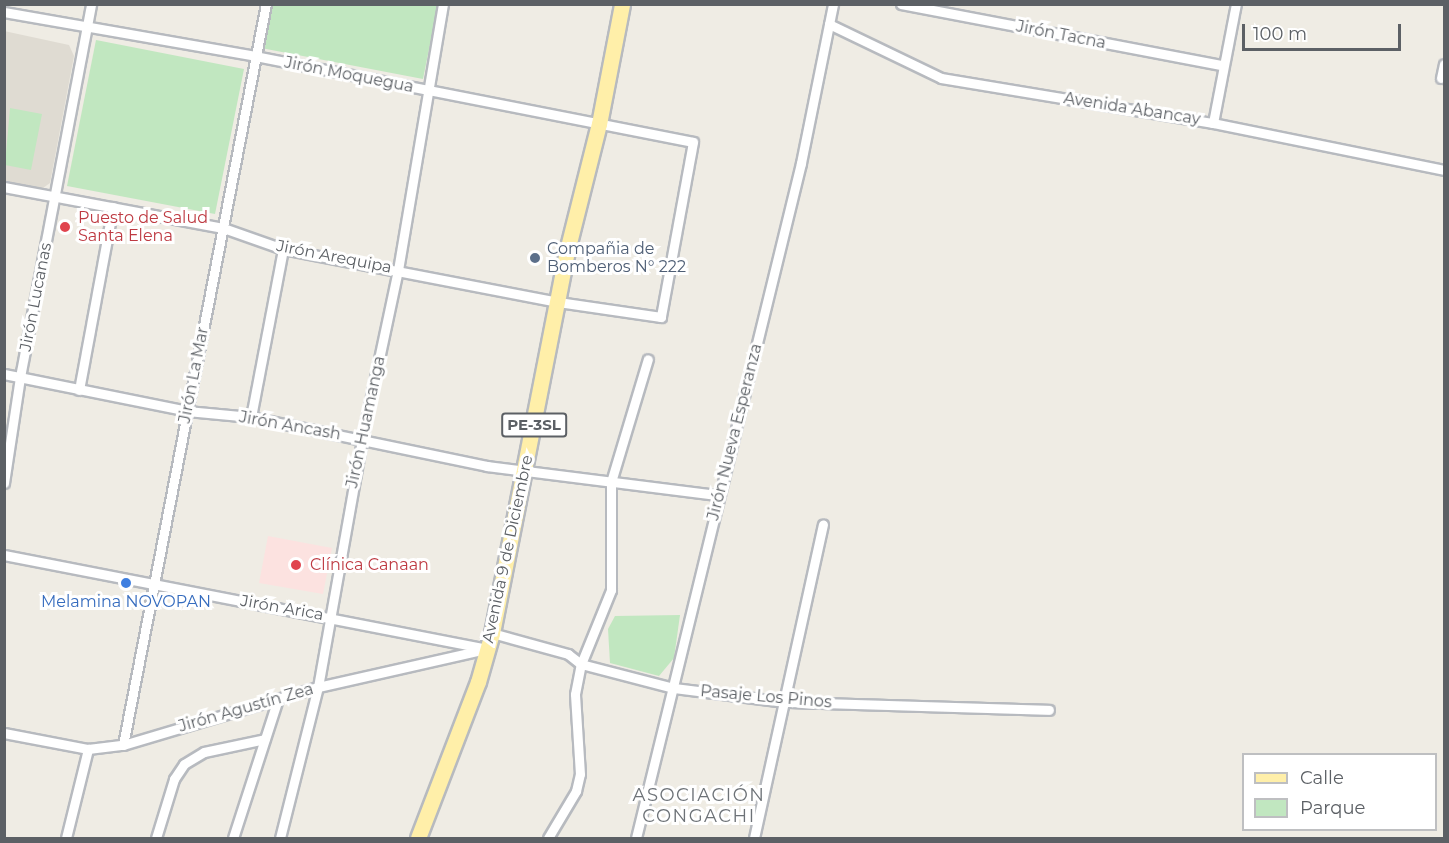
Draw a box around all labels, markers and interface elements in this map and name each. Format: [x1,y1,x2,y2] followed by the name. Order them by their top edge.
[1245,12,1404,50] scale bar
[1015,17,1107,53] street label: Jirón Tacna
[1253,23,1307,45] text: 100 m
[283,53,415,97] street label: Jirón Moquegua
[1062,89,1202,129] street label: Avenida Abancay
[78,208,208,246] place label: Puesto de Salud Santa Elena
[56,218,74,236] marker: Puesto de Salud Santa Elena
[275,236,393,278] street label: Jirón Arequipa
[547,239,686,277] place label: Compañia de Bomberos N° 222
[16,241,56,353] street label: Jirón Lucanas
[528,251,542,265] marker: Compañia de Bomberos N° 222
[175,325,213,425] street label: Jirón La Mar
[704,342,766,522] street label: Jirón Nueva Esperanza
[343,354,389,490] street label: Jirón Huamanga
[238,408,342,444] street label: Jirón Ancash
[501,413,567,437] road number: PE-3SL
[479,453,537,645] street label: Avenida 9 de Diciembre
[310,555,429,575] place label: Clínica Canaan
[287,556,305,574] marker: Clínica Canaan
[119,576,133,590] marker: Melamina NOVOPAN
[239,591,325,625] street label: Jirón Arica
[41,592,211,612] place label: Melamina NOVOPAN
[176,680,316,736] street label: Jirón Agustín Zea
[699,682,833,712] street label: Pasaje Los Pinos
[1242,753,1437,831] legend
[1300,767,1344,789] text: Calle
[633,785,765,828] district label: ASOCIACIÓN CONGACHI
[1300,797,1365,819] text: Parque

